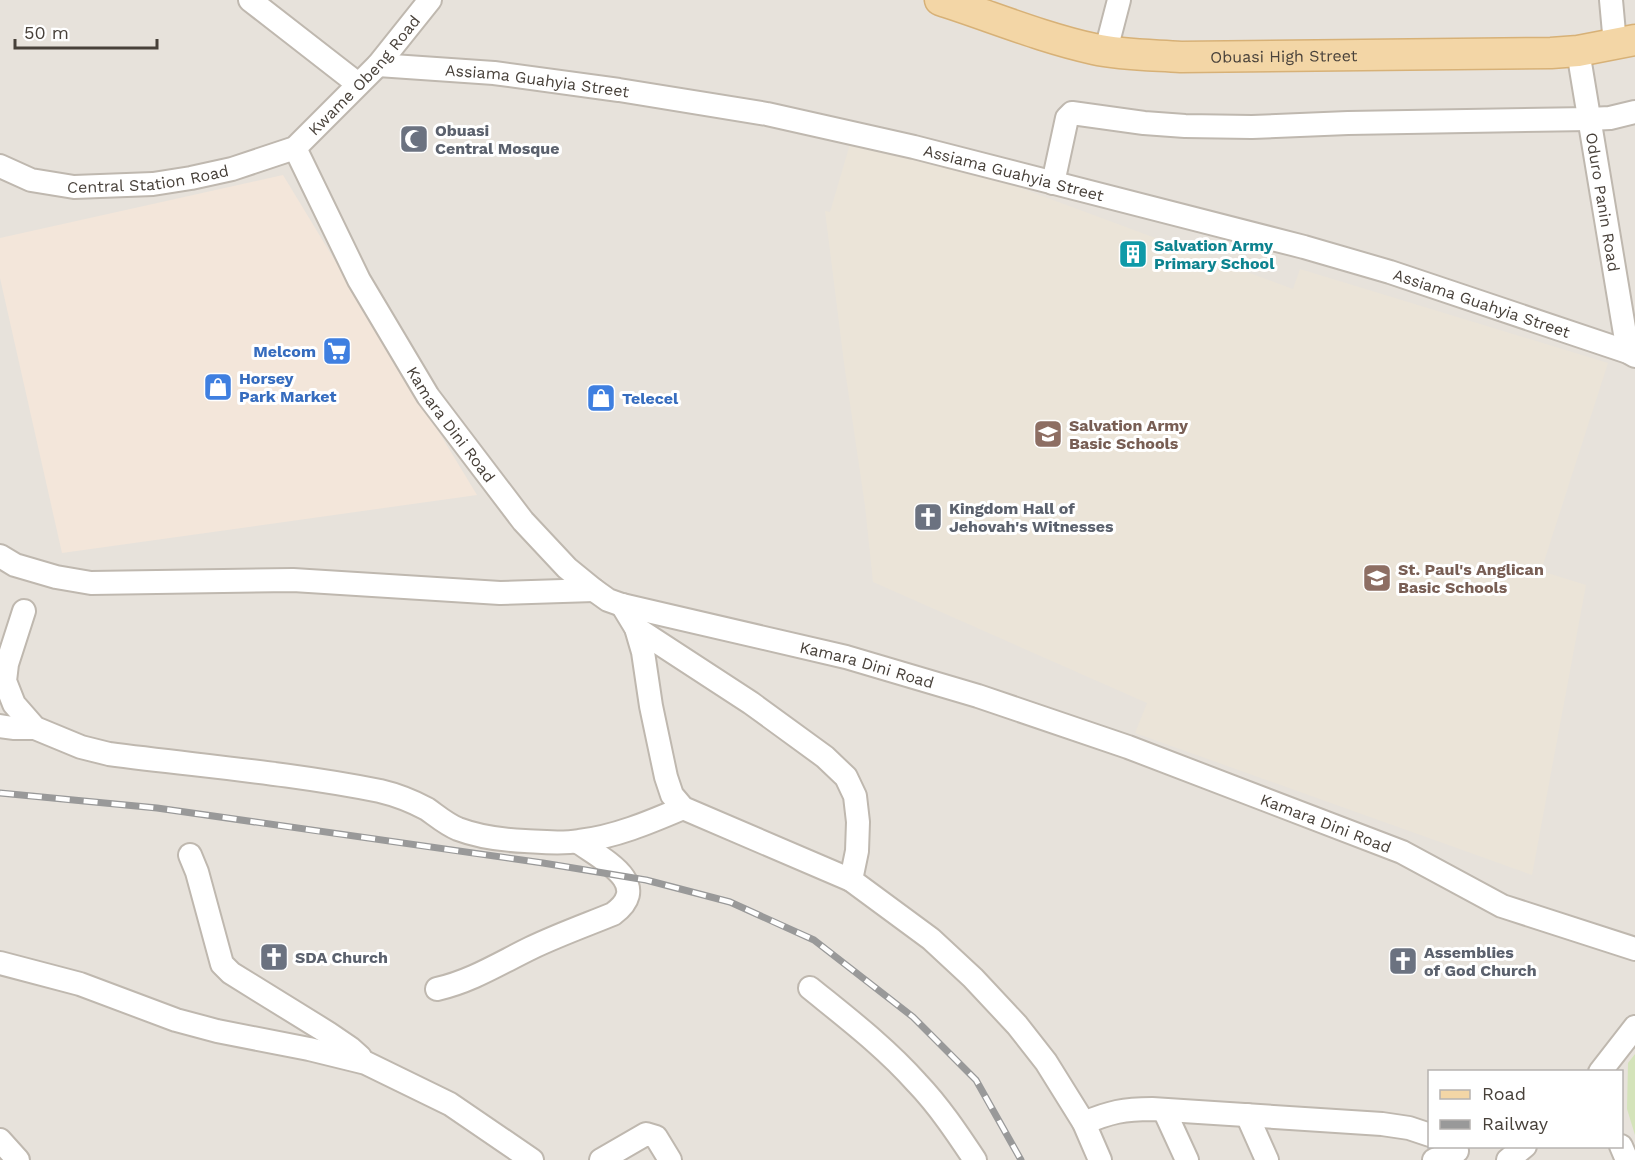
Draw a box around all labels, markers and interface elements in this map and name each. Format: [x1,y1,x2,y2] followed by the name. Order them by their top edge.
[304,11,424,139] street label: Kwame Obeng Road
[15,12,158,50] scale bar
[24,22,69,43] text: 50 m
[1210,46,1358,66] street label: Obuasi High Street
[445,60,631,101] street label: Assiama Guahyia Street
[435,121,559,158] place label: Obuasi Central Mosque
[398,123,430,155] mosque icon: Obuasi Central Mosque
[1582,131,1624,273] street label: Oduro Panin Road
[922,140,1106,205] street label: Assiama Guahyia Street
[66,161,230,197] street label: Central Station Road
[1154,236,1275,273] place label: Salvation Army Primary School
[1117,238,1149,270] building icon: Salvation Army Primary School
[1391,264,1573,341] street label: Assiama Guahyia Street
[321,335,353,367] supermarket icon: Melcom
[253,342,316,361] place label: Melcom
[403,363,499,486] street label: Kamara Dini Road
[239,369,336,406] place label: Horsey Park Market
[202,371,234,403] shop icon: Horsey Park Market
[585,382,617,414] shop icon: Telecel
[622,389,679,408] place label: Telecel
[1069,416,1189,453] place label: Salvation Army Basic Schools
[1032,418,1064,450] school or university icon: Salvation Army Basic Schools
[949,499,1114,536] place label: Kingdom Hall of Jehovah's Witnesses
[912,501,944,533] church icon: Kingdom Hall of Jehovah's Witnesses
[1398,560,1544,597] place label: St. Paul's Anglican Basic Schools
[1361,562,1393,594] school or university icon: St. Paul's Anglican Basic Schools
[798,637,936,692] street label: Kamara Dini Road
[1258,789,1394,857] street label: Kamara Dini Road
[258,941,290,973] church icon: SDA Church
[1424,943,1537,980] place label: Assemblies of God Church
[1387,945,1419,977] church icon: Assemblies of God Church
[295,948,388,967] place label: SDA Church
[1428,1070,1623,1148] legend
[1482,1083,1526,1104] text: Road
[1482,1113,1549,1134] text: Railway

